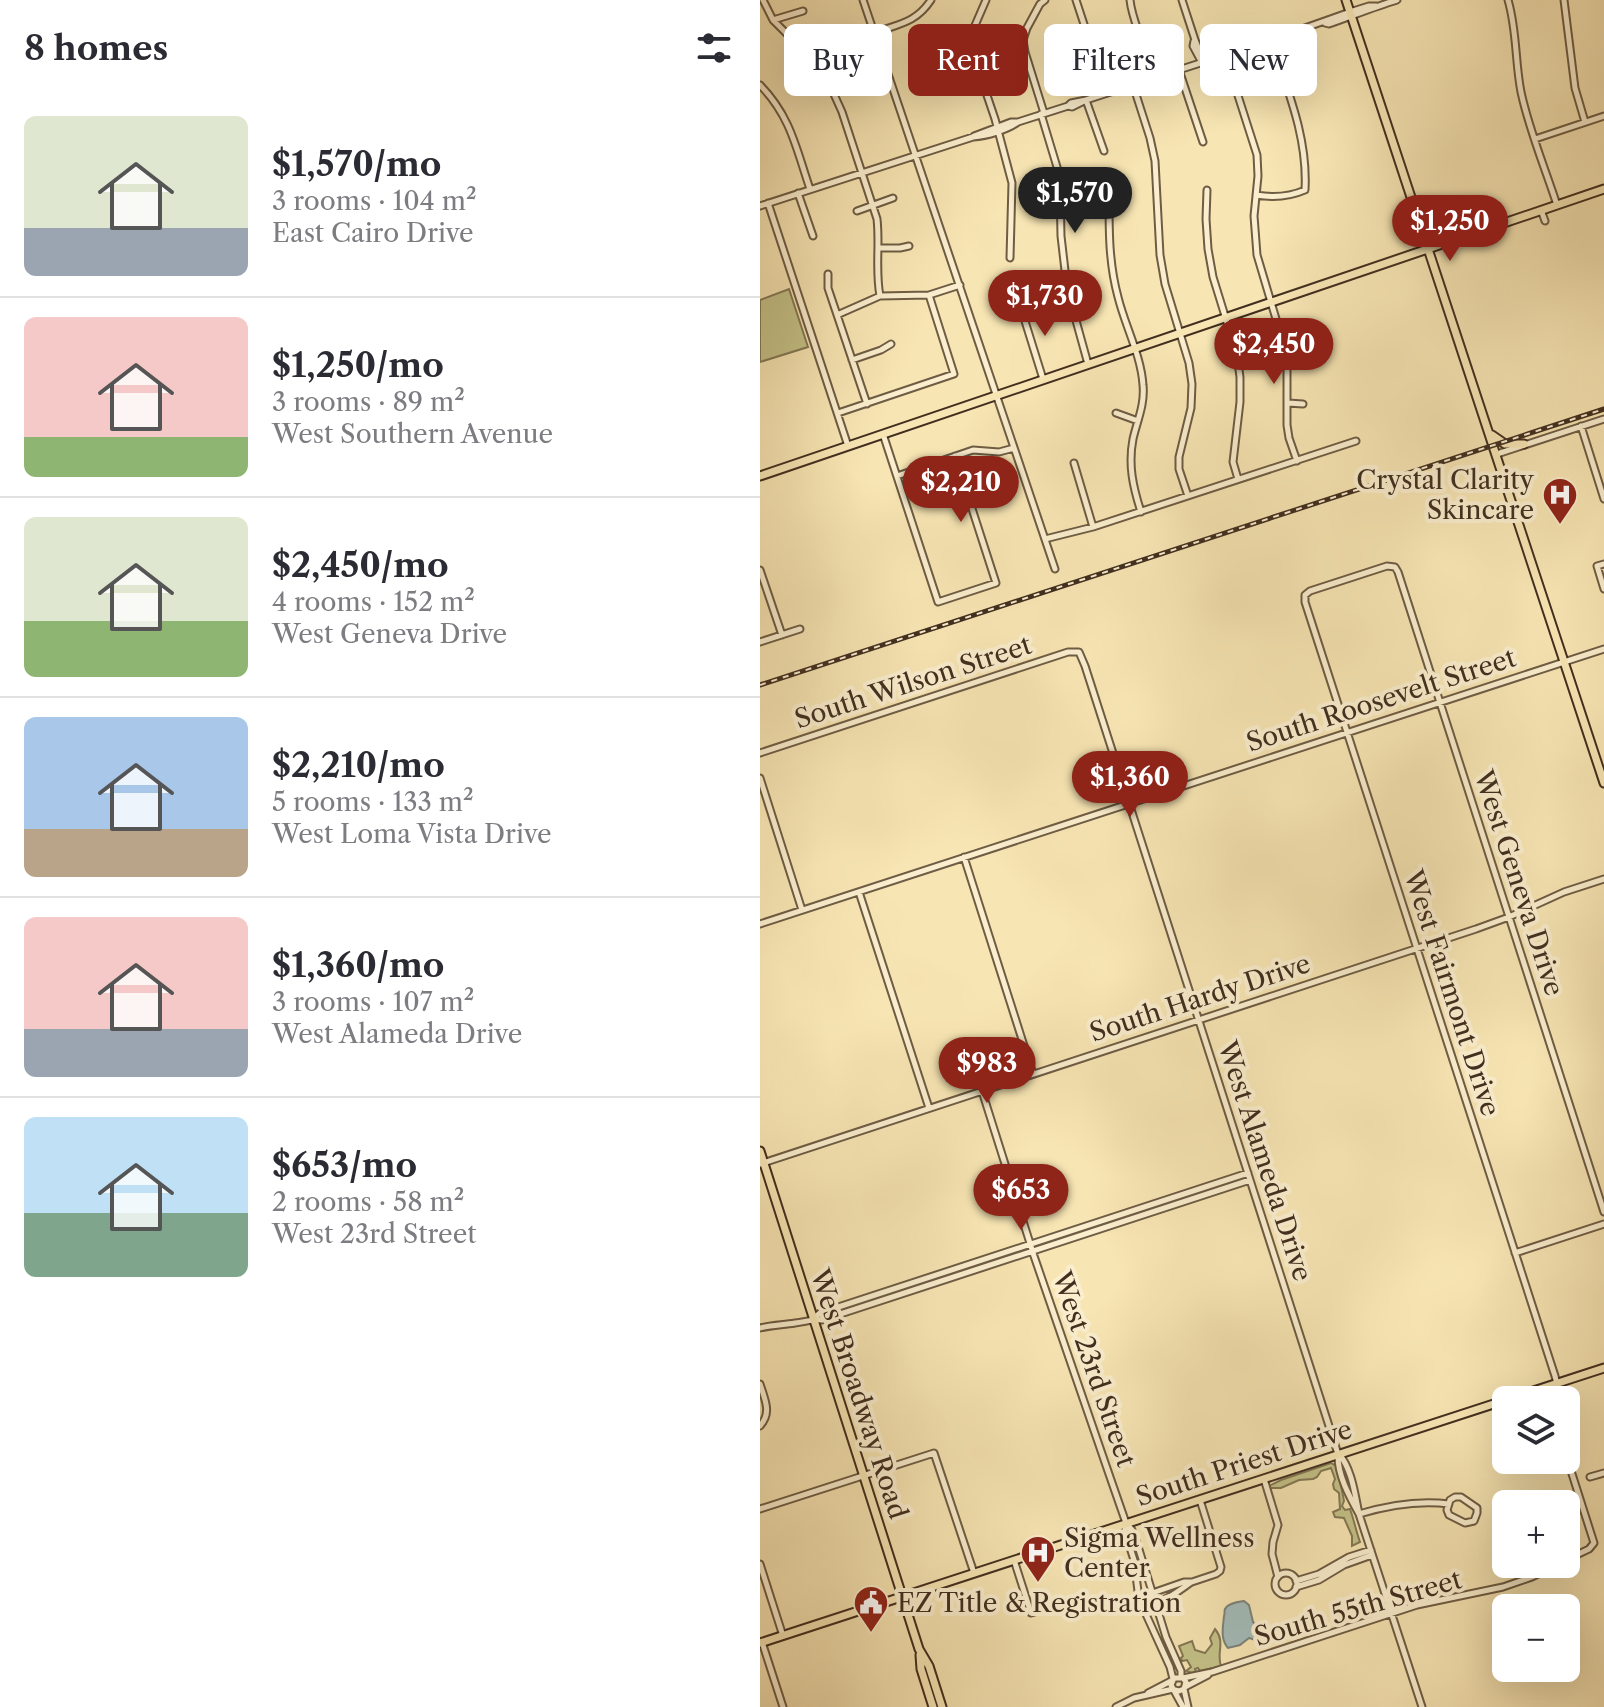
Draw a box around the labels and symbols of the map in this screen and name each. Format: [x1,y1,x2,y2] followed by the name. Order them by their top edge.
[1010,167,1140,235] pin: $1,570
[1385,195,1515,263] pin: $1,250
[980,270,1110,338] pin: $1,730
[1209,318,1339,386] pin: $2,450
[896,456,1026,524] pin: $2,210
[1356,464,1535,526] place label: Crystal Clarity Skincare
[1541,476,1579,526] hospital icon: Crystal Clarity Skincare
[791,628,1036,735] street label: South Wilson Street
[1242,641,1521,759] street label: South Roosevelt Street
[1065,751,1195,819] pin: $1,360
[1467,765,1571,1000] street label: West Geneva Drive
[1397,865,1507,1120] street label: West Fairmont Drive
[1086,947,1314,1049] street label: South Hardy Drive
[1211,1036,1319,1285] street label: West Alameda Drive
[940,1037,1034,1105] pin: $983
[974,1164,1068,1232] pin: $653
[803,1264,915,1523] street label: West Broadway Road
[1045,1266,1143,1472] street label: West 23rd Street
[1132,1413,1356,1513] street label: South Priest Drive
[1064,1522,1255,1584] place label: Sigma Wellness Center
[1019,1534,1057,1584] hospital icon: Sigma Wellness Center
[1251,1563,1466,1653] street label: South 55th Street
[852,1584,890,1634] public building icon: EZ Title & Registration
[897,1587,1181,1619] place label: EZ Title & Registration

